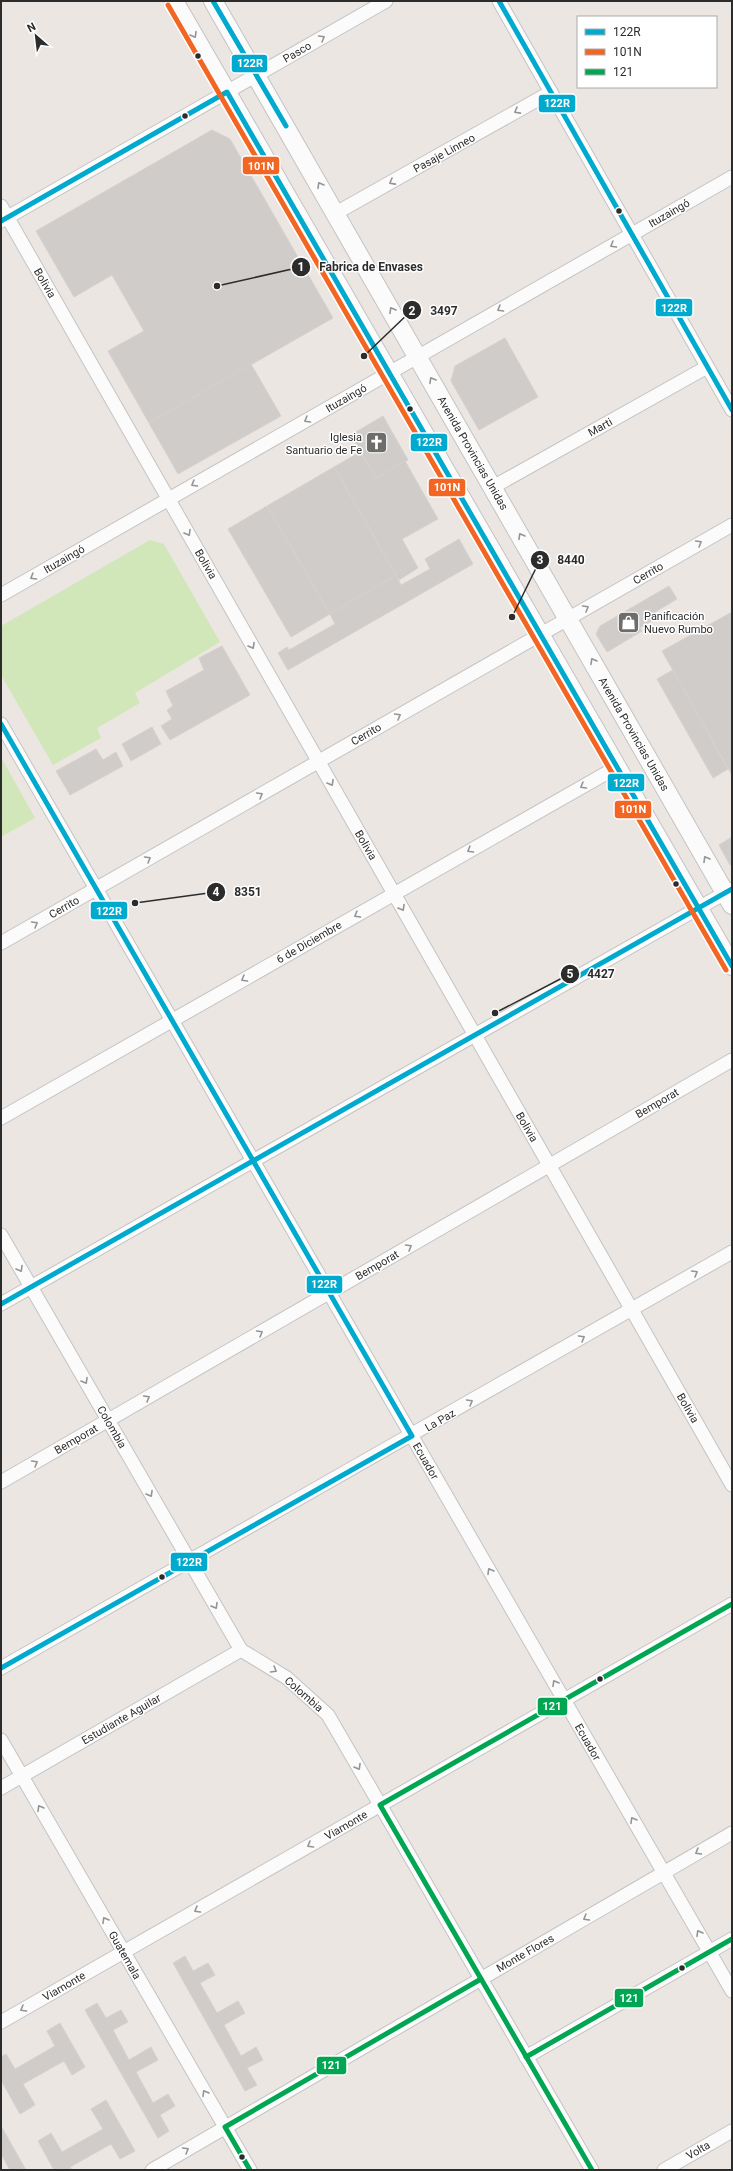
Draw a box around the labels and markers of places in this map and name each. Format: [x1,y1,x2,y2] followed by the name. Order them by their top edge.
[193,51,203,61] unlabelled marker
[180,111,190,121] unlabelled marker
[614,206,624,216] unlabelled marker
[291,255,430,279] callout: Fabrica de Envases
[402,298,466,322] callout: 3497
[405,404,415,414] unlabelled marker
[364,430,390,456] church icon: Iglesia Santuario de Fe
[286,431,362,457] place label: Iglesia Santuario de Fe
[530,548,593,572] callout: 8440
[616,609,642,635] shop icon: Panificación Nuevo Rumbo
[644,610,713,636] place label: Panificación Nuevo Rumbo
[671,879,681,889] unlabelled marker
[206,880,270,904] callout: 8351
[560,962,623,986] callout: 4427
[157,1572,167,1582] unlabelled marker
[595,1674,605,1684] unlabelled marker
[677,1963,687,1973] unlabelled marker
[237,2152,247,2162] unlabelled marker

